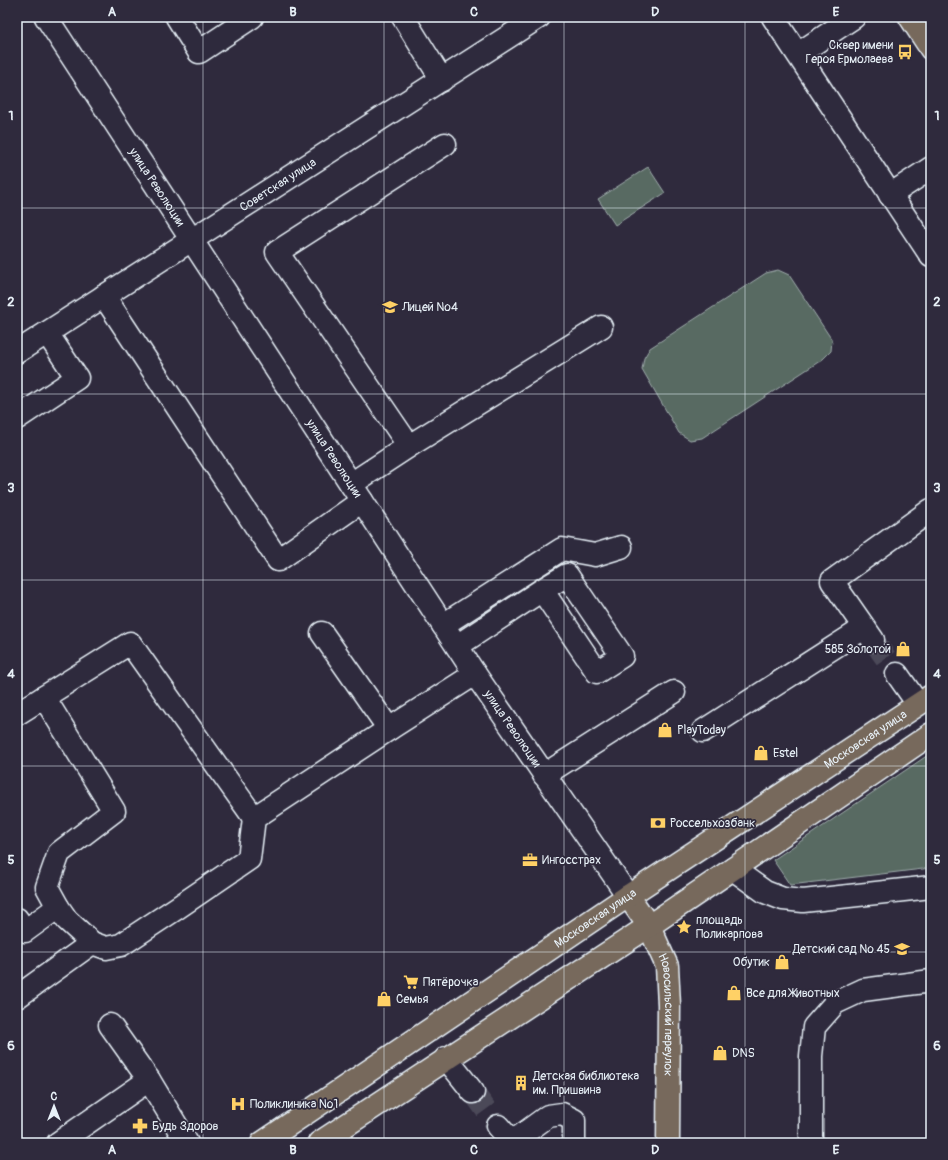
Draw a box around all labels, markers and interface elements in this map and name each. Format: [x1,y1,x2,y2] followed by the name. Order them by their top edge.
[108,4,117,20] text: A
[289,4,297,20] text: B
[470,4,478,20] text: C
[651,4,659,20] text: D
[833,4,840,20] text: E
[805,38,894,67] place label: Сквер имени Героя Ермолаева
[896,43,914,61] bus stop icon: Сквер имени Героя Ермолаева
[8,108,14,124] text: 1
[934,108,940,124] text: 1
[125,144,188,230] street label: улица Революции
[237,155,319,215] street label: Советская улица
[7,294,15,310] text: 2
[933,294,941,310] text: 2
[381,298,399,316] school or university icon: Лицей №4
[401,300,458,315] place label: Лицей №4
[302,416,365,501] street label: улица Революции
[7,480,15,496] text: 3
[933,480,941,496] text: 3
[894,640,912,658] shop icon: 585 Золотой
[825,642,891,657] place label: 585 Золотой
[7,666,15,682] text: 4
[933,666,941,682] text: 4
[480,687,545,771] street label: улица Революции
[822,707,910,772] street label: Московская улица
[656,721,674,739] shop icon: PlayToday
[677,723,726,738] place label: PlayToday
[752,744,770,762] shop icon: Estel
[773,746,798,761] place label: Estel
[649,814,667,832] bank icon: Россельхозбанк
[670,816,755,831] place label: Россельхозбанк
[521,851,539,869] office icon: Ингосстрах
[7,852,15,868] text: 5
[933,852,941,868] text: 5
[542,853,601,868] place label: Ингосстрах
[552,885,640,952] street label: Московская улица
[696,913,763,942] place label: площадь Поликарпова
[675,918,693,936] place icon: площадь Поликарпова
[893,940,911,958] school or university icon: Детский сад № 45
[792,942,890,957] place label: Детский сад № 45
[654,951,676,1076] street label: Новосильский переулок
[773,953,791,971] shop icon: Обутик
[733,955,770,970] place label: Обутик
[402,973,420,991] supermarket icon: Пятёрочка
[423,975,479,990] place label: Пятёрочка
[725,984,743,1002] shop icon: Все для Животных
[746,986,840,1001] place label: Все для Животных
[375,990,393,1008] shop icon: Семья
[396,992,429,1007] place label: Семья
[7,1038,15,1054] text: 6
[933,1038,941,1054] text: 6
[711,1044,729,1062] shop icon: DNS
[732,1046,755,1061] place label: DNS
[532,1069,640,1098] place label: Детская библиотека им. Пришвина
[512,1074,530,1092] building icon: Детская библиотека им. Пришвина
[34,1086,74,1126] north arrow
[51,1090,58,1103] text: С
[229,1095,247,1113] hospital icon: Поликлиника №1
[250,1097,338,1112] place label: Поликлиника №1
[131,1117,149,1135] pharmacy icon: Будь Здоров
[152,1119,219,1134] place label: Будь Здоров
[108,1142,117,1158] text: A
[289,1142,297,1158] text: B
[470,1142,478,1158] text: C
[651,1142,659,1158] text: D
[833,1142,840,1158] text: E

